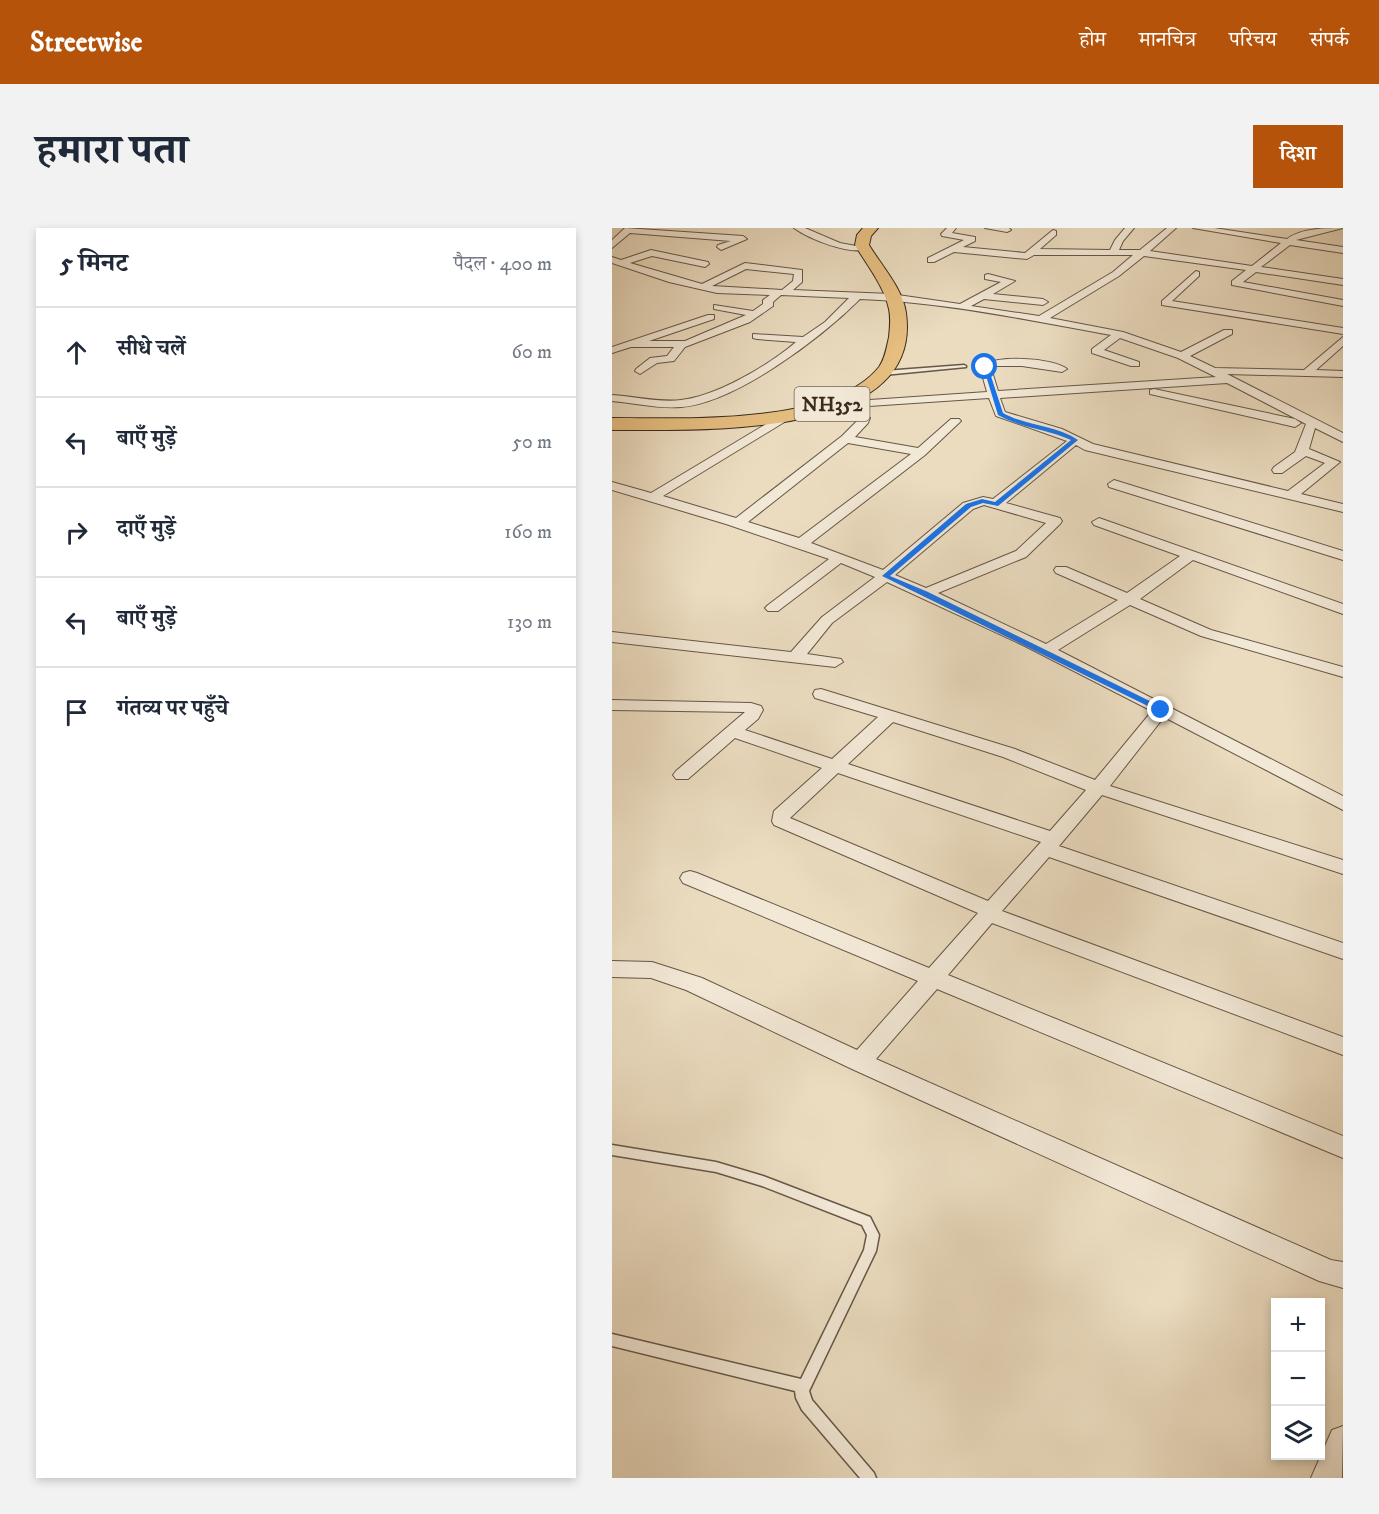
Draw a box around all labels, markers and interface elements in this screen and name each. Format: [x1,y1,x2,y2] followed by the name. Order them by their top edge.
[30,25,142,60] text: Streetwise
[1079,27,1106,53] text: होम
[1139,27,1196,53] text: मानचित्र
[1229,27,1277,53] text: परिचय
[1310,27,1349,53] text: संपर्क
[36,125,188,177] text: हमारा पता
[1253,125,1343,188] button: दिशा
[60,247,128,280] text: 5 मिनट
[454,252,552,277] text: पैदल · 400 m
[117,335,186,362] text: सीधे चलें
[60,336,93,369] icon: ahead
[512,340,552,365] text: 60 m
[971,353,997,379] route start
[794,387,870,421] road number: NH352
[117,425,176,452] text: बाएँ मुड़ें
[60,426,93,459] icon: left
[512,430,552,455] text: 50 m
[117,515,176,542] text: दाएँ मुड़ें
[60,516,93,549] icon: right
[504,520,552,545] text: 160 m
[117,605,176,632] text: बाएँ मुड़ें
[60,606,93,639] icon: left
[507,610,552,635] text: 130 m
[117,695,228,722] text: गंतव्य पर पहुँचे
[60,696,93,729] icon: arrive
[1147,696,1173,722] route end
[1271,1298,1325,1460] map controls
[1271,1298,1325,1352] button: +
[1271,1352,1325,1406] button: −
[1271,1406,1325,1460] button: layers

